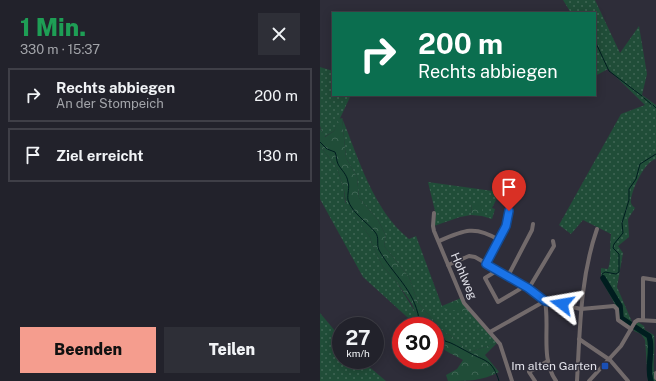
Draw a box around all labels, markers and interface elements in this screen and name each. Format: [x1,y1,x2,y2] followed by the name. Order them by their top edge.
[20,13,86,41] text: 1 Min.
[258,13,300,55] button: close
[418,27,503,60] text: 200 m
[352,28,404,80] icon: right
[20,42,100,57] text: 330 m · 15:37
[418,61,558,82] text: Rechts abbiegen
[56,79,175,96] text: Rechts abbiegen
[22,84,44,106] icon: right
[254,87,298,104] text: 200 m
[56,96,164,111] text: An der Stompeich
[22,144,44,166] icon: arrive
[56,147,143,164] text: Ziel erreicht
[257,147,298,164] text: 130 m
[492,170,526,211] pin
[498,176,520,198] icon: arrive
[448,250,480,302] street label: Hohlweg
[541,283,583,325] position arrow
[392,317,444,369] speed limit sign: 30
[345,326,371,350] text: 27
[20,327,156,373] button: Beenden
[164,327,300,373] button: Teilen
[346,347,370,359] text: km/h
[511,359,597,373] place label: Im alten Garten
[600,361,610,371] marker: Im alten Garten

